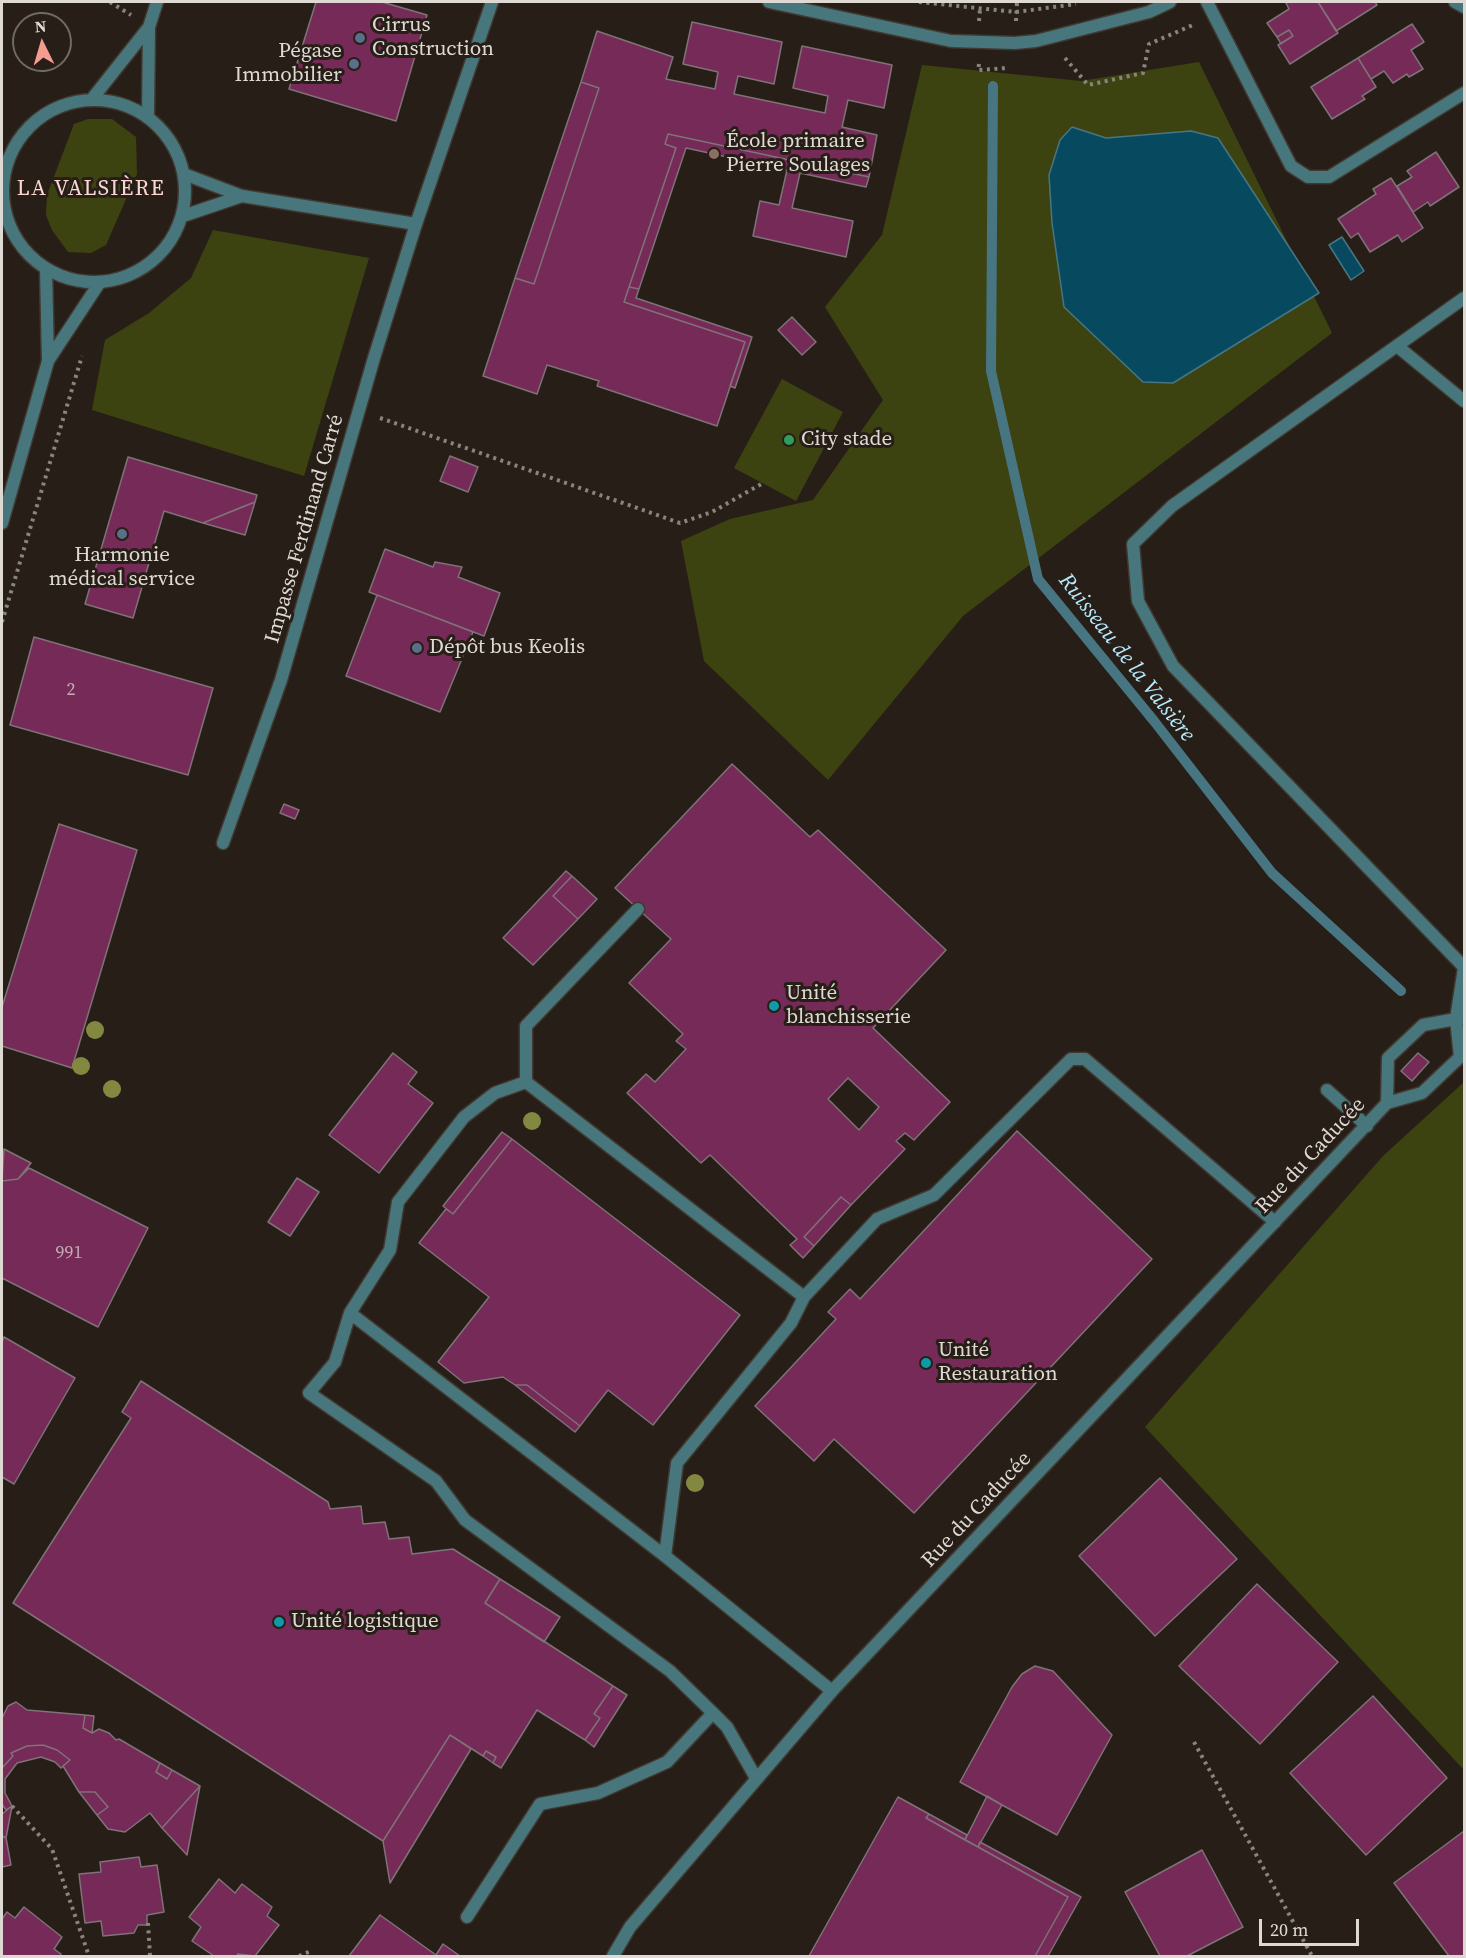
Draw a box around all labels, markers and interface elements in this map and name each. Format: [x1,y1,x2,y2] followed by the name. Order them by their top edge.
[12,12,72,72] north arrow
[372,13,494,63] place label: Cirrus Construction
[34,15,47,38] text: N
[353,31,367,45] marker: Cirrus Construction
[235,39,342,89] place label: Pégase Immobilier
[347,57,361,71] marker: Pégase Immobilier
[726,129,870,179] place label: École primaire Pierre Soulages
[707,147,721,161] marker: École primaire Pierre Soulages
[17,176,165,202] district label: LA VALSIÈRE
[260,412,350,646] street label: Impasse Ferdinand Carré
[801,427,892,453] place label: City stade
[782,433,796,447] marker: City stade
[115,527,129,541] marker: Harmonie médical service
[49,543,195,593] place label: Harmonie médical service
[1052,569,1200,747] water label: Ruisseau de la Valsière
[429,635,585,661] place label: Dépôt bus Keolis
[410,641,424,655] marker: Dépôt bus Keolis
[67,679,75,701] house number: 2
[786,981,911,1031] place label: Unité blanchisserie
[767,999,781,1013] marker: Unité blanchisserie
[1251,1093,1371,1219] street label: Rue du Caducée
[56,1242,82,1264] house number: 991
[938,1338,1058,1388] place label: Unité Restauration
[919,1356,933,1370] marker: Unité Restauration
[917,1447,1037,1573] street label: Rue du Caducée
[291,1609,439,1635] place label: Unité logistique
[272,1615,286,1629] marker: Unité logistique
[1262,1907,1362,1945] scale bar
[1270,1917,1308,1942] text: 20 m

